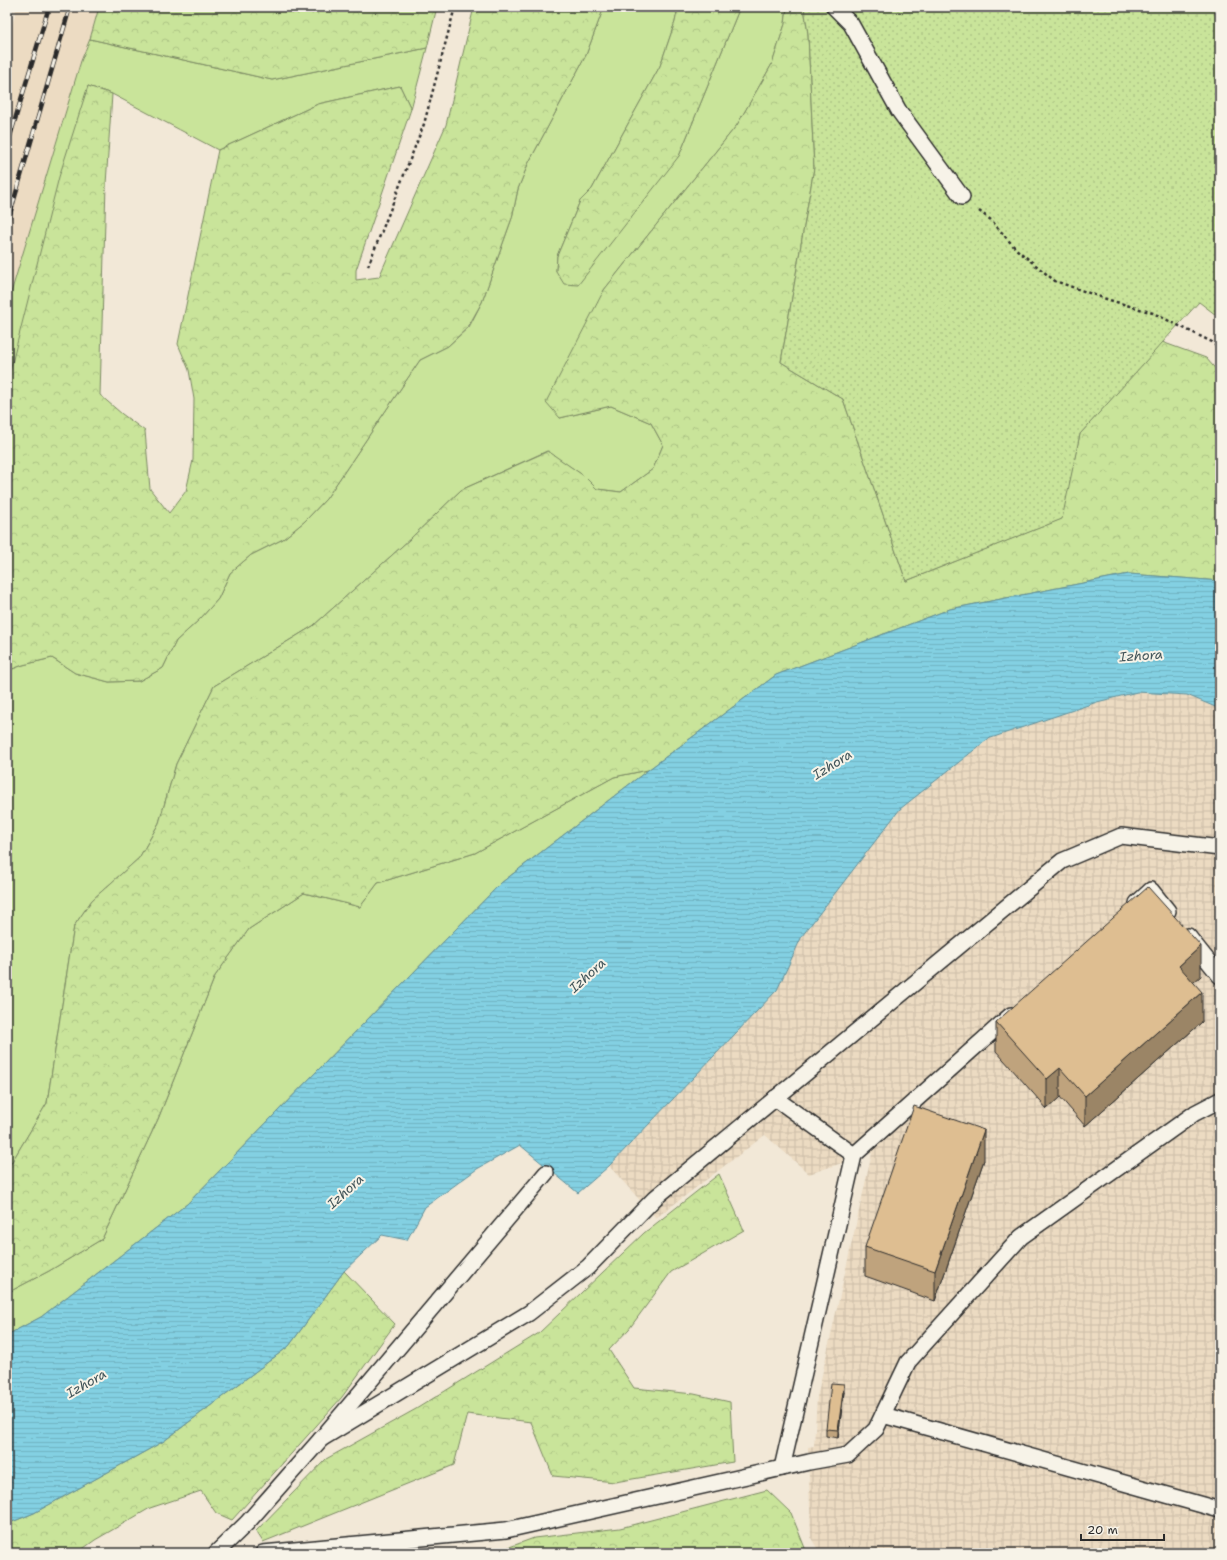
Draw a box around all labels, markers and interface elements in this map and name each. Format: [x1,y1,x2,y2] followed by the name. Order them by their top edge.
[1118,645,1163,666] water label: Izhora
[808,746,855,784] water label: Izhora
[565,954,609,997] water label: Izhora
[323,1170,367,1213] water label: Izhora
[62,1365,109,1402] water label: Izhora
[1081,1516,1164,1542] scale bar
[1087,1522,1118,1538] text: 20 m

